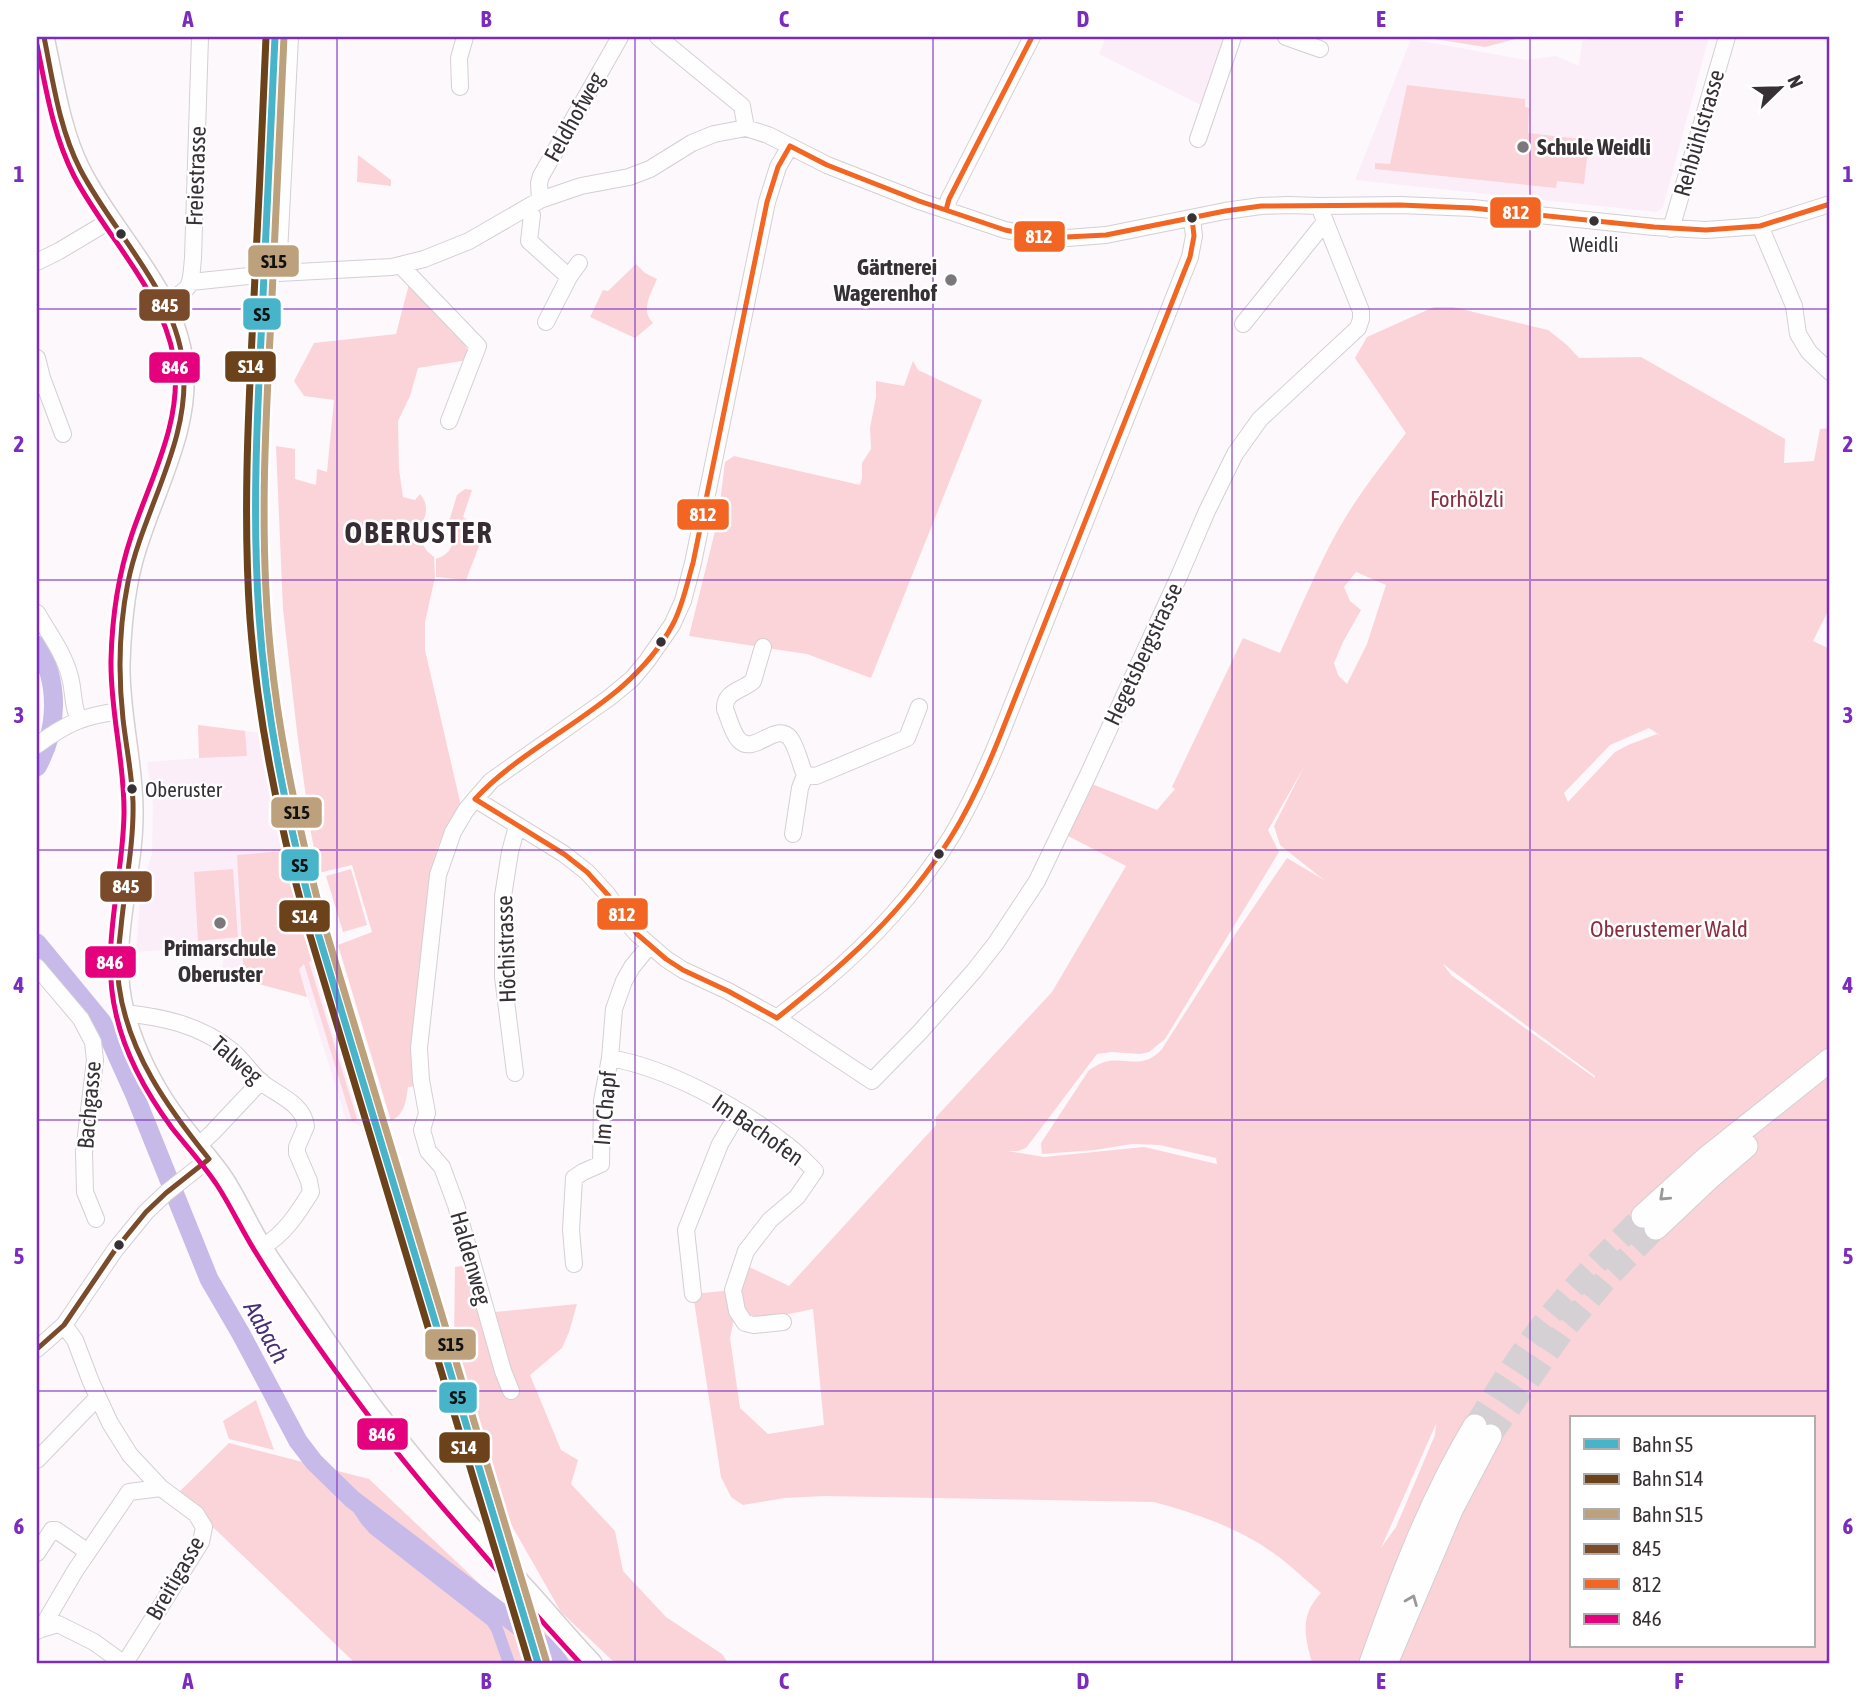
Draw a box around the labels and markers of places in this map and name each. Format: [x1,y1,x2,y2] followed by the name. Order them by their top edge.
[1537,134,1651,160] place label: Schule Weidli
[1515,139,1531,155] marker: Schule Weidli
[1185,211,1199,225] unlabelled marker
[1587,214,1601,228] marker: Weidli
[114,227,128,241] unlabelled marker
[1569,232,1619,256] place label: Weidli
[833,254,938,306] place label: Gärtnerei Wagerenhof
[943,272,959,288] marker: Gärtnerei Wagerenhof
[654,635,668,649] unlabelled marker
[145,777,223,801] place label: Oberuster
[125,782,139,796] marker: Oberuster
[932,847,946,861] unlabelled marker
[212,915,228,931] marker: Primarschule Oberuster
[164,935,276,987] place label: Primarschule Oberuster
[112,1238,126,1252] unlabelled marker

